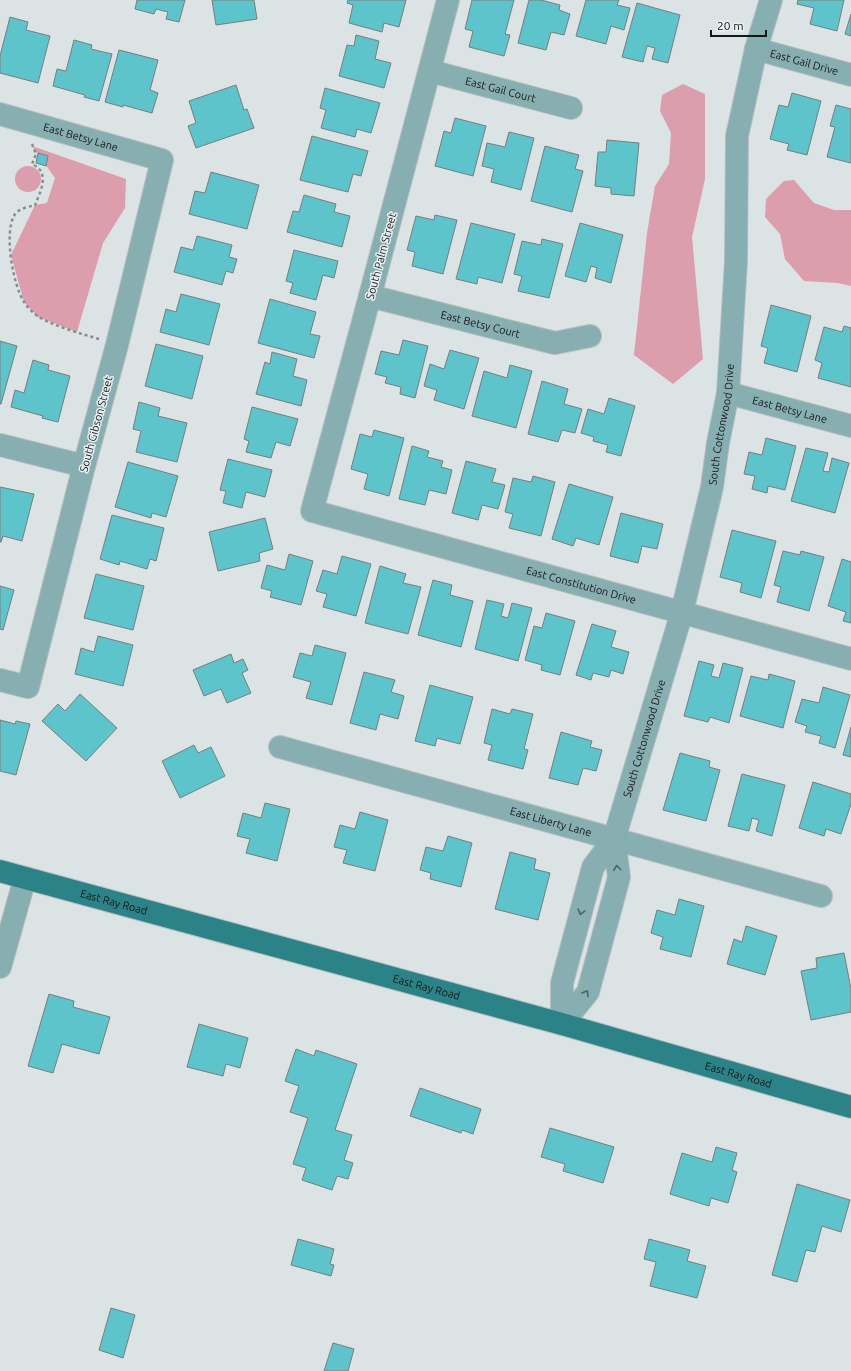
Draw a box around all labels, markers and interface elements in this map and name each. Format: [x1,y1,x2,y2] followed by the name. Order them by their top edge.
[711,12,766,38] scale bar
[717,19,744,32] text: 20 m
[769,47,840,77] street label: East Gail Drive
[464,75,538,105] street label: East Gail Court
[42,121,120,153] street label: East Betsy Lane
[364,211,399,301] street label: South Palm Street
[440,308,522,340] street label: East Betsy Court
[706,363,736,486] street label: South Cottonwood Drive
[77,374,115,473] street label: South Gibson Street
[751,394,829,425] street label: East Betsy Lane
[525,564,638,606] street label: East Constitution Drive
[621,678,667,799] street label: South Cottonwood Drive
[509,805,593,839] street label: East Liberty Lane
[613,865,622,871] one-way arrow
[79,887,149,917] street label: East Ray Road
[577,908,586,915] one-way arrow
[392,972,461,1002] street label: East Ray Road
[581,990,588,997] one-way arrow
[704,1059,773,1090] street label: East Ray Road

